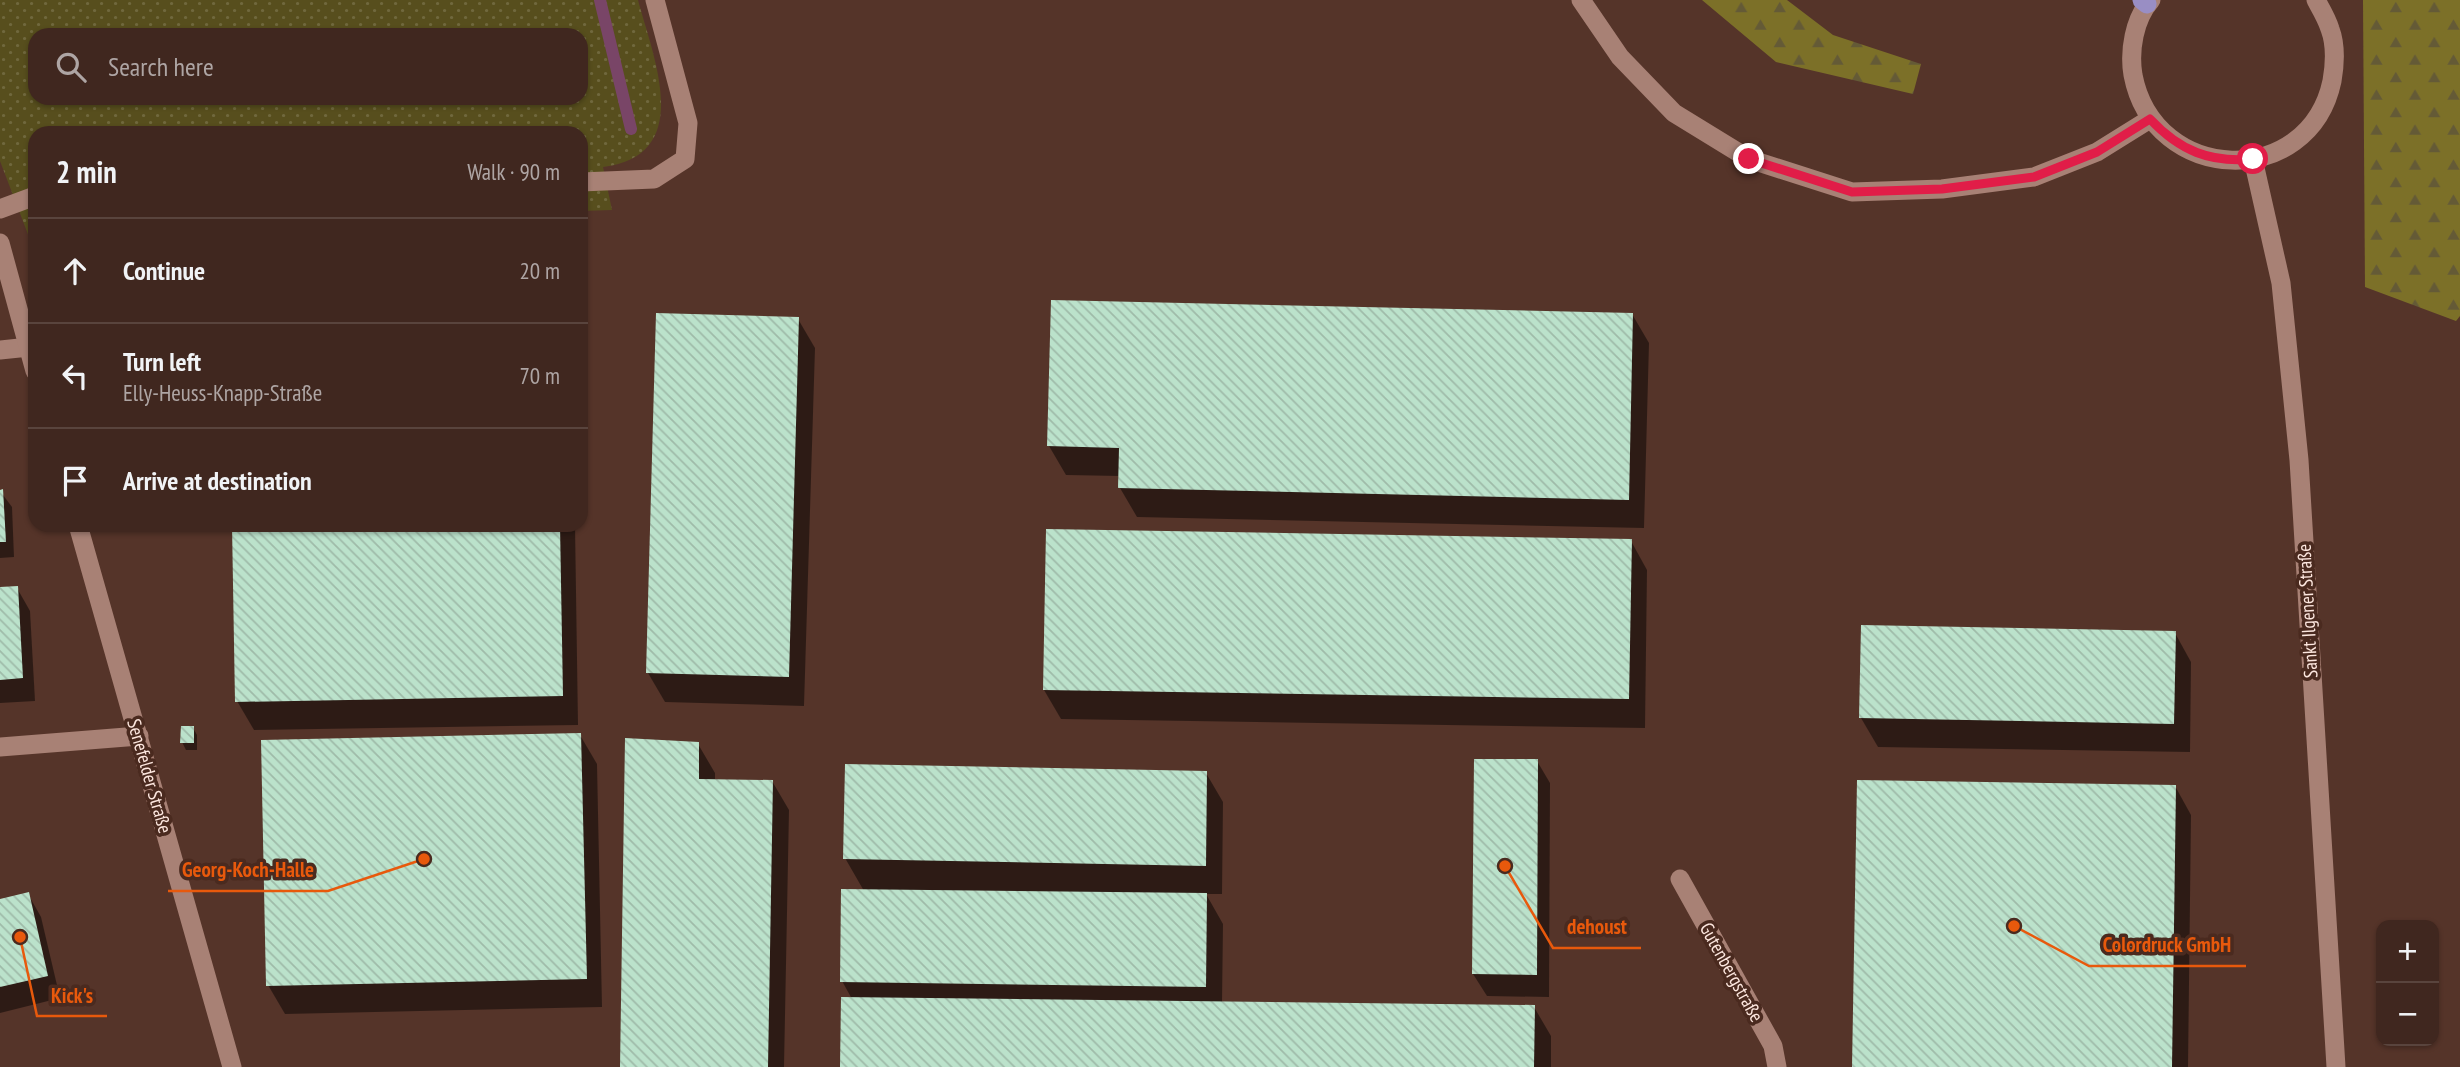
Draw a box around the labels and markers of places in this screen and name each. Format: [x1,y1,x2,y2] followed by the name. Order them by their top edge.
[168,849,328,891] callout: Georg-Koch-Halle
[1553,906,1641,948] callout: dehoust
[2089,924,2246,966] callout: Colordruck GmbH
[37,974,107,1016] callout: Kick's

